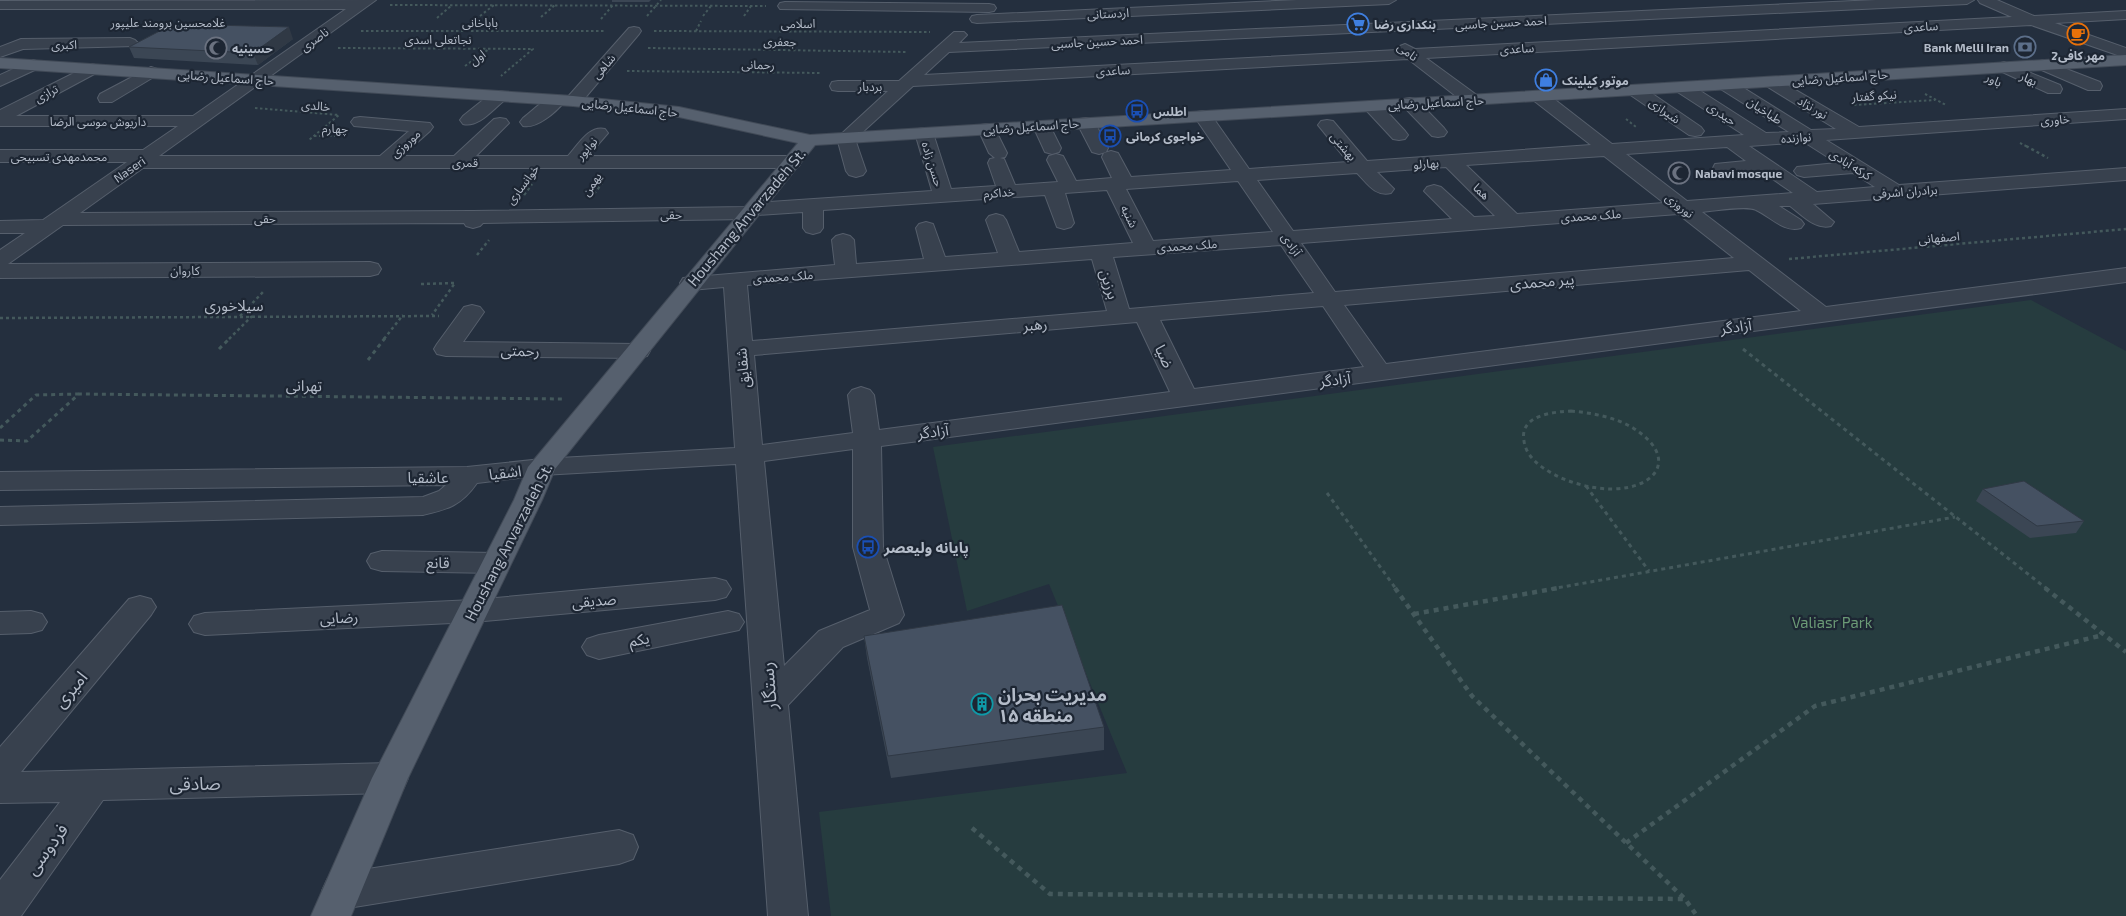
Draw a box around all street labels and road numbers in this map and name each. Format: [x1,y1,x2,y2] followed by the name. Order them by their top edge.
[1087,5,1130,22] street label: اردستانی
[1455,13,1548,32] street label: احمد حسین جاسبی
[110,15,225,31] street label: غلامحسین برومند علیپور
[462,15,498,30] street label: باباخانی
[781,16,815,31] street label: اسلامی
[1903,18,1939,35] street label: ساعدی
[297,24,331,55] street label: ناصری
[404,32,472,47] street label: نجاتعلی اسدی
[1051,32,1144,51] street label: احمد حسین جاسبی
[763,34,797,49] street label: جعفری
[51,37,77,52] street label: اکبری
[1394,39,1421,64] street label: نامی
[1499,40,1535,57] street label: ساعدی
[466,46,489,68] street label: اول
[588,51,618,82] street label: شاهی
[741,57,775,72] street label: رحمانی
[1095,62,1131,79] street label: ساعدی
[177,67,275,90] street label: حاج اسماعیل رضایی
[1791,67,1889,90] street label: حاج اسماعیل رضایی
[2017,68,2040,89] street label: بهار
[1982,69,2004,90] street label: باور
[857,79,882,94] street label: بردبار
[32,81,61,106] street label: ترازی
[1850,86,1897,105] street label: نیکو گفتار
[1388,92,1485,115] street label: حاج اسماعیل رضایی
[1795,93,1830,122] street label: نور نژاد
[1646,94,1683,127] street label: شیرازی
[1744,94,1785,127] street label: طباخیان
[581,95,679,122] street label: حاج اسماعیل رضایی
[301,97,331,114] street label: خالدی
[1704,98,1739,128] street label: حیدری
[2040,111,2070,128] street label: خاوری
[50,114,147,129] street label: داریوش موسی الرضا
[982,116,1080,139] street label: حاج اسماعیل رضایی
[322,121,348,138] street label: چهارم
[387,126,423,161] street label: موروزی
[1327,129,1360,164] street label: بهشتی
[1780,129,1812,146] street label: نوازنده
[572,134,601,164] street label: نواپور
[919,140,946,188] street label: حسن زاده
[683,145,809,289] street label: Houshang Anvarzadeh St.
[1827,146,1876,184] street label: کرکه آبادی
[11,149,107,164] street label: محمدمهدی تسبیحی
[110,153,148,185] street label: Naseri
[452,155,478,170] street label: قمری
[1413,155,1439,172] street label: بهارلو
[503,161,542,207] street label: خوانساری
[578,169,605,199] street label: یهمن
[1471,180,1493,202] street label: هما
[1872,182,1938,201] street label: برادران اشرفی
[983,184,1015,203] street label: خداکرم
[1662,190,1697,221] street label: نوروزی
[1118,202,1141,230] street label: شنبه
[1560,206,1622,225] street label: ملک محمدی
[660,207,682,222] street label: حقی
[254,211,276,226] street label: حقی
[1918,228,1960,247] street label: اصفهانی
[1278,230,1305,259] street label: آزادی
[1156,236,1218,255] street label: ملک محمدی
[170,263,201,278] street label: کاروان
[752,267,814,286] street label: ملک محمدی
[1096,267,1123,301] street label: برزین
[1509,269,1575,295] street label: پیر محمدی
[204,296,264,315] street label: سیلاخوری
[1021,314,1048,335] street label: رهبر
[1718,315,1753,338] street label: آزادگر
[500,341,540,360] street label: رحمتی
[1152,341,1178,371] street label: ضیا
[731,347,755,389] street label: شقایق
[1317,368,1352,391] street label: آزادگر
[286,376,322,395] street label: تهرانی
[915,420,950,443] street label: آزادگر
[460,460,556,624] street label: Houshang Anvarzadeh St.
[488,461,522,483] street label: اشقیا
[407,468,449,486] street label: عاشقیا
[426,553,450,575] street label: قانع
[571,589,617,612] street label: صدیقی
[319,607,359,628] street label: رضایی
[627,628,651,653] street label: یکم
[755,661,782,712] street label: رستگار
[48,666,92,713] street label: امیری
[169,772,221,795] street label: صادقی
[20,819,73,880] street label: فردوسی

